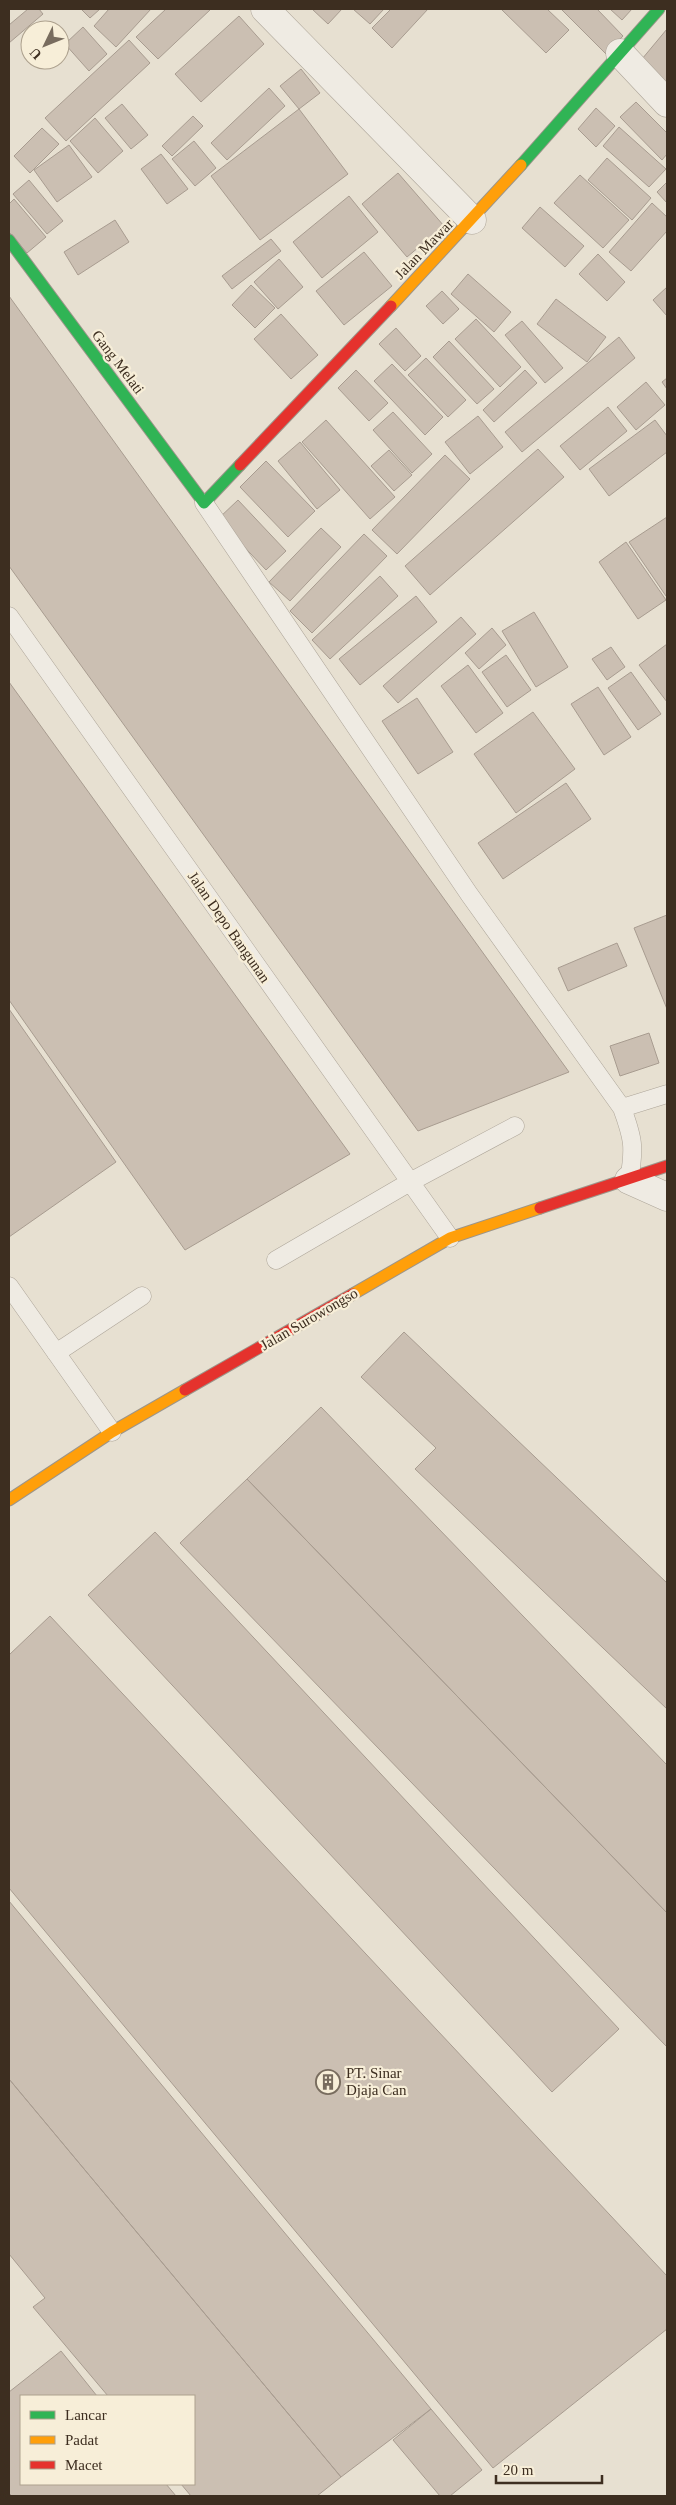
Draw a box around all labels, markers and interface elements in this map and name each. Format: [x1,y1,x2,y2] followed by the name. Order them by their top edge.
[20,20,70,70] north arrow
[27,45,45,62] text: U
[391,216,457,282] street label: Jalan Mawar
[89,327,147,397] street label: Gang Melati
[185,868,274,986] street label: Jalan Depo Bangunan
[258,1285,360,1353] street label: Jalan Surowongso
[346,2065,407,2098] place label: PT. Sinar Djaja Can
[315,2069,341,2095] building icon: PT. Sinar Djaja Can
[20,2395,195,2485] legend
[65,2407,107,2423] text: Lancar
[65,2432,99,2448] text: Padat
[496,2452,602,2484] scale bar
[65,2457,103,2473] text: Macet
[503,2462,534,2478] text: 20 m

